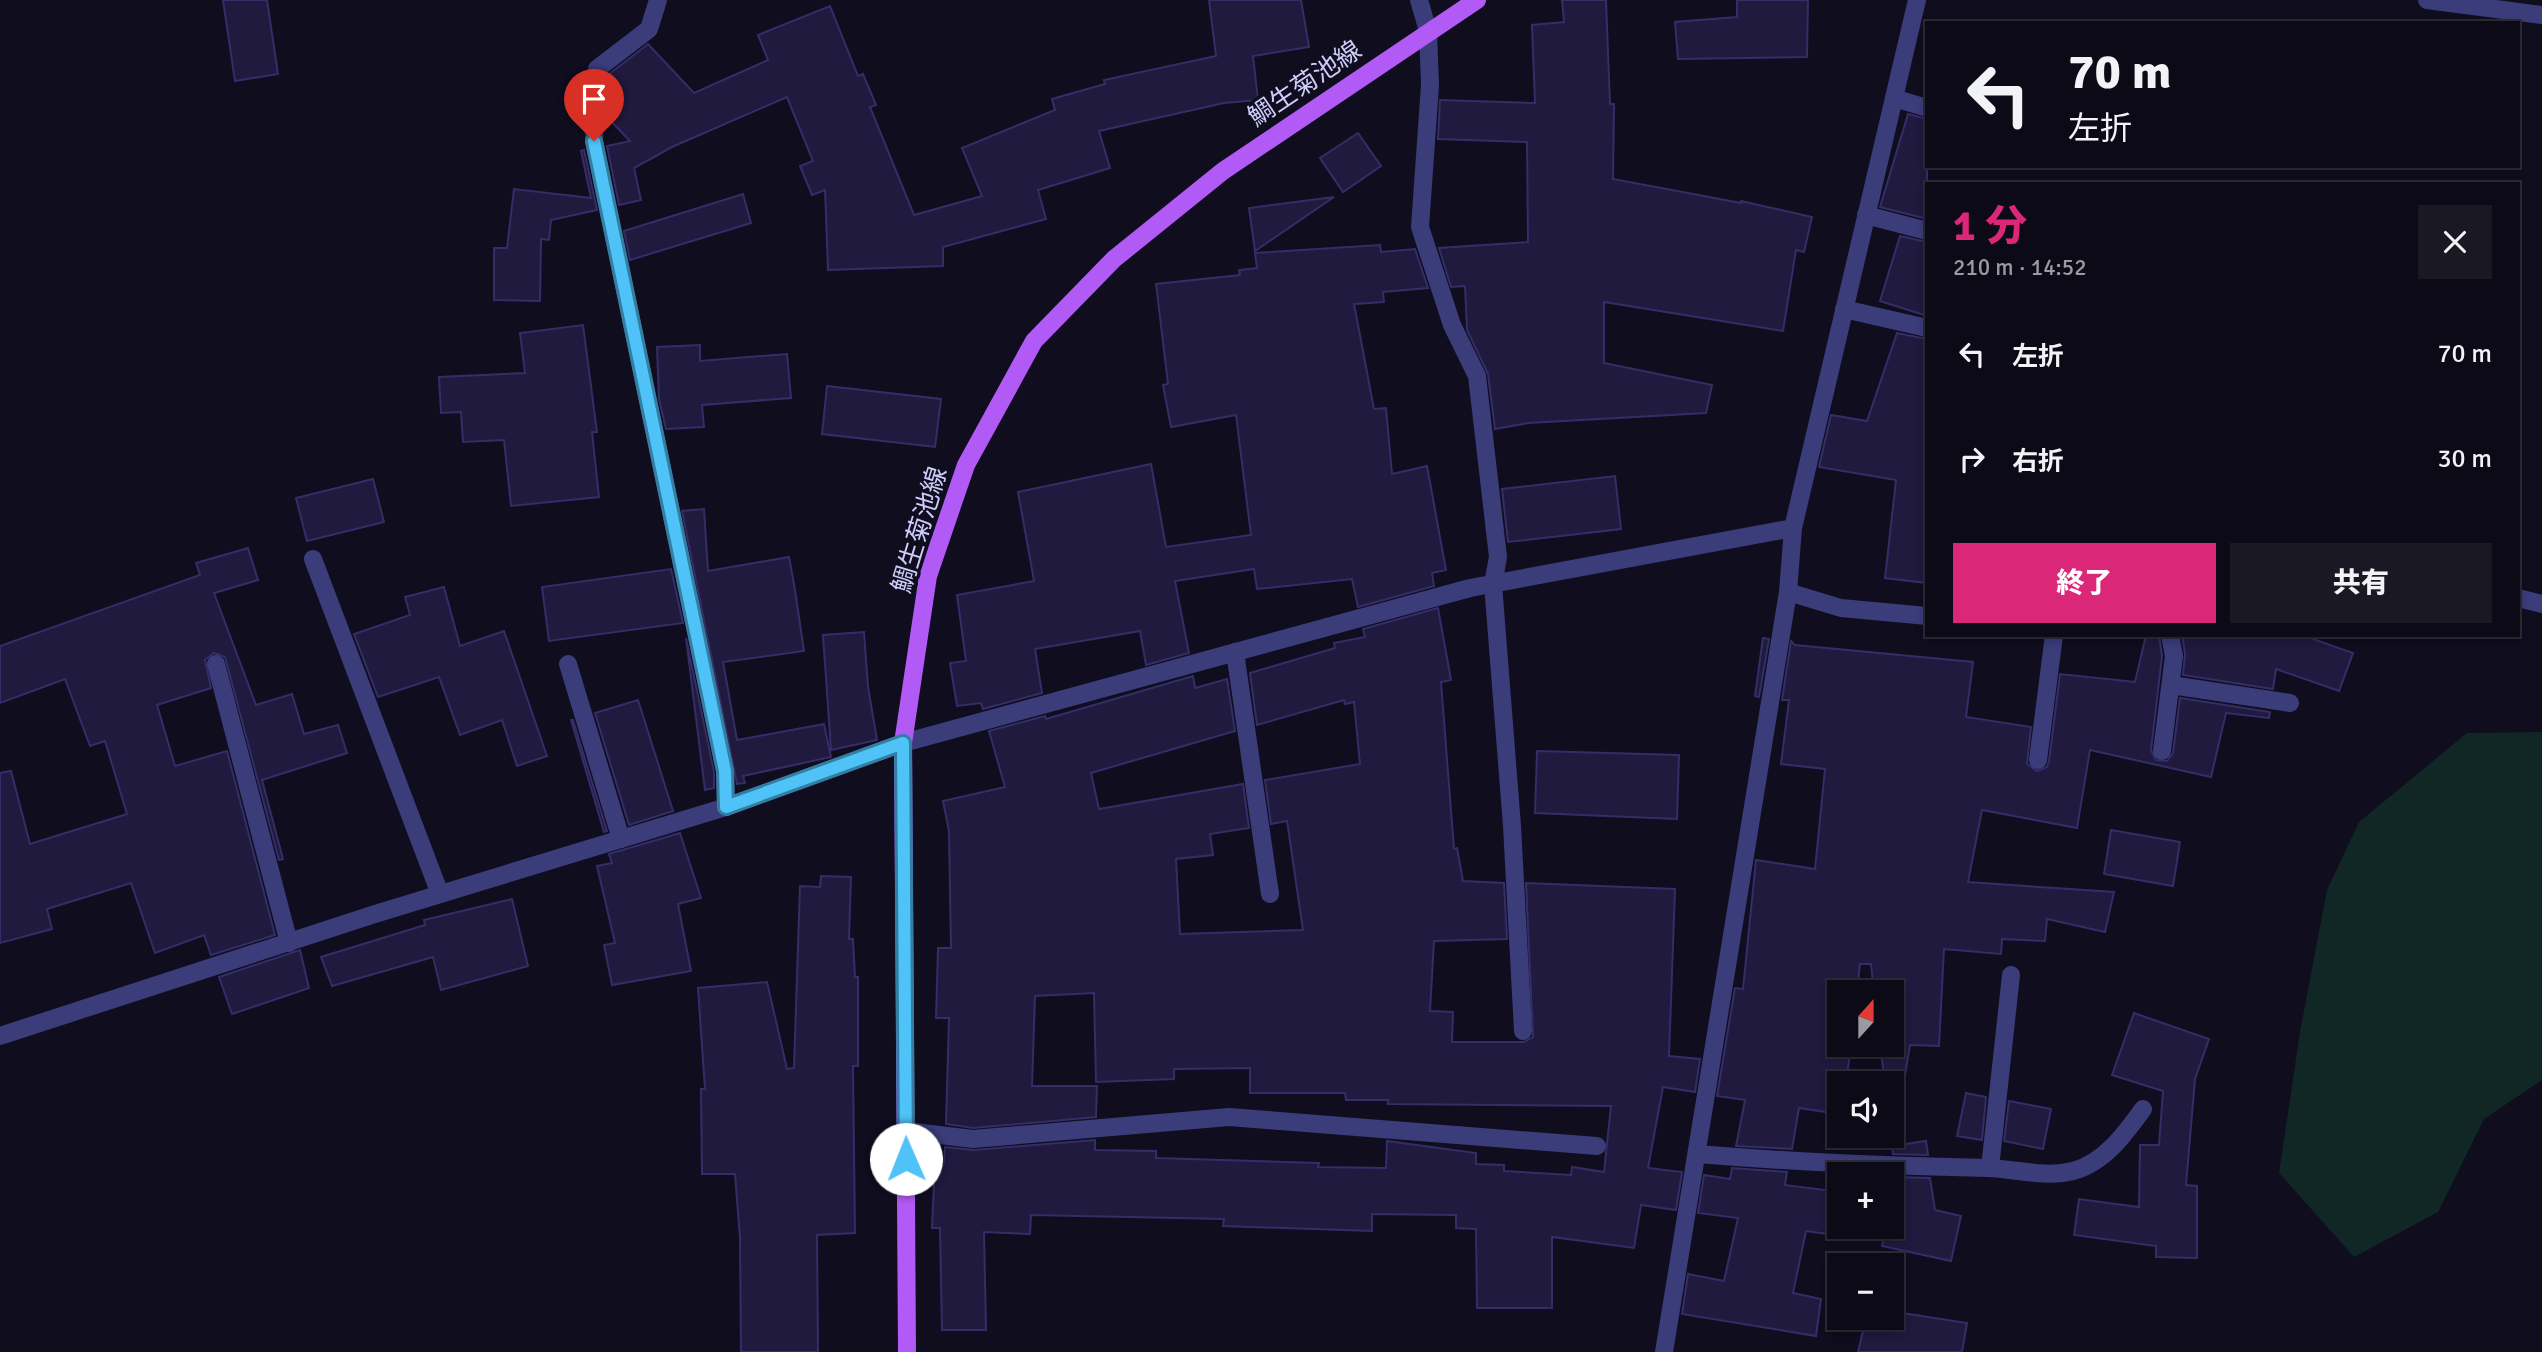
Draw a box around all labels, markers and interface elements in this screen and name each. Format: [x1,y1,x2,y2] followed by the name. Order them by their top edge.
[1242,34,1368,134] street label: 鯛生菊池線
[2068,42,2171,102] text: 70 m
[1953,49,2044,140] icon: left
[564,69,624,141] pin
[575,80,613,118] icon: arrive
[2068,109,2132,148] text: 左折
[1953,201,2027,252] text: 1 分
[2418,205,2492,279] button: close
[1953,253,2087,282] text: 210 m · 14:52
[1953,335,1991,373] icon: left
[2437,338,2492,370] text: 70 m
[2012,341,2064,373] text: 左折
[1953,440,1991,478] icon: right
[2437,443,2492,475] text: 30 m
[2012,446,2064,478] text: 右折
[886,463,954,597] street label: 鯛生菊池線
[1953,543,2216,623] button: 終了
[2230,543,2492,623] button: 共有
[1827,980,1904,1057] north arrow
[1827,980,1904,1330] map controls
[1827,1071,1904,1148] button: sound
[869,1122,943,1196] position arrow
[1827,1162,1904,1239] button: +
[1827,1253,1904,1330] button: −

